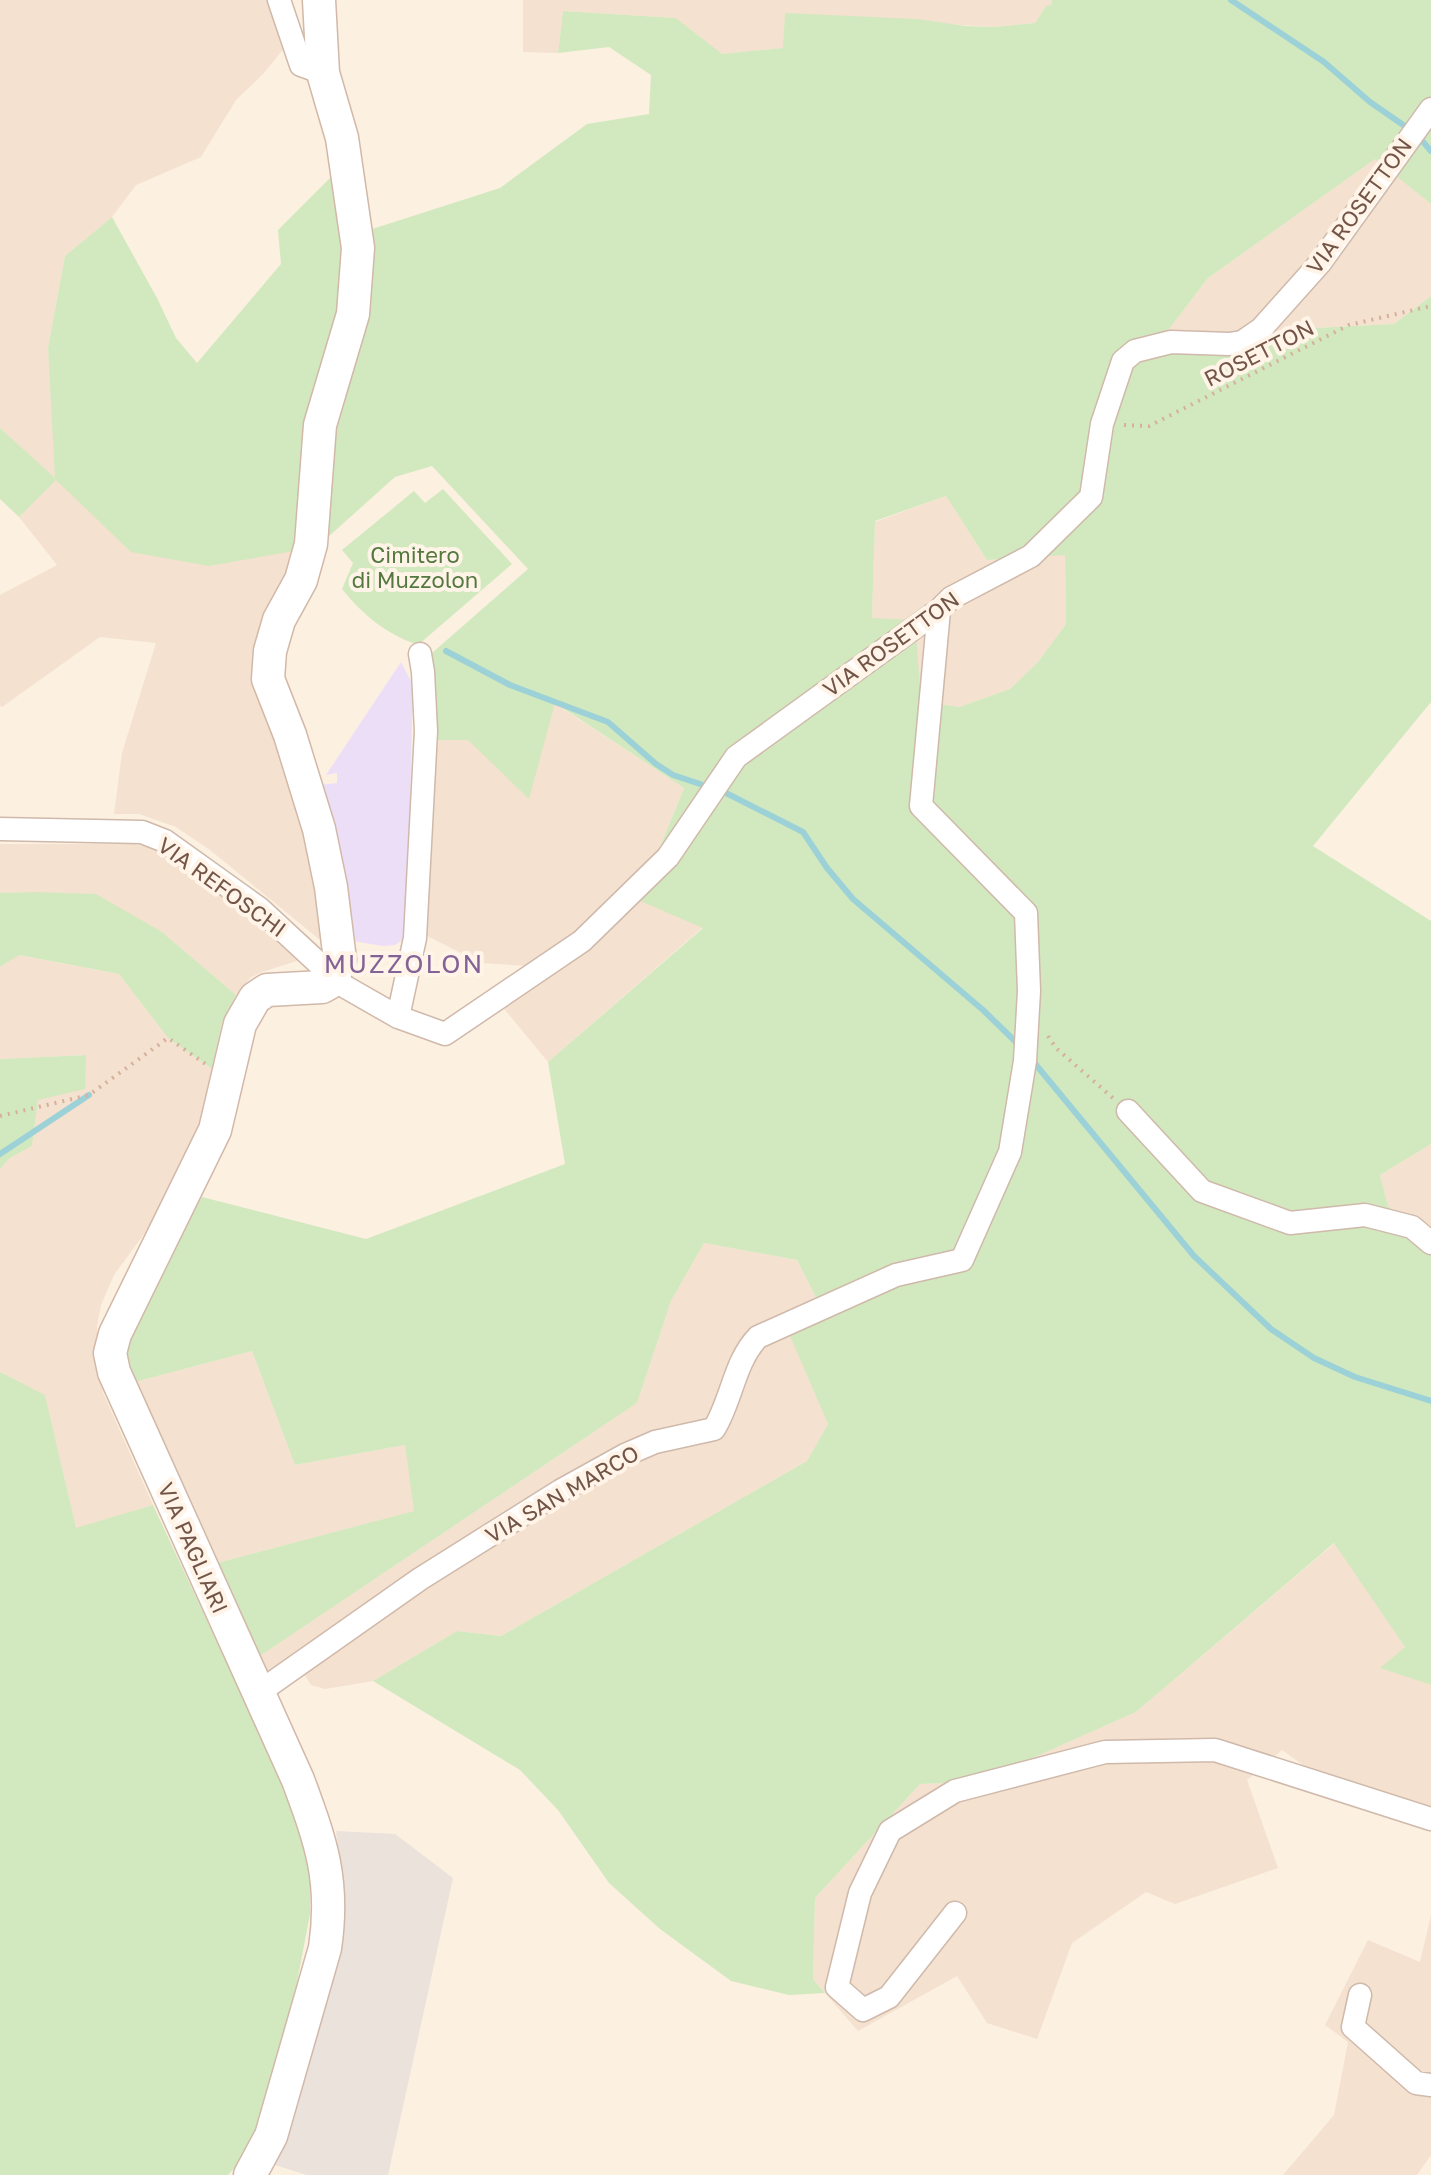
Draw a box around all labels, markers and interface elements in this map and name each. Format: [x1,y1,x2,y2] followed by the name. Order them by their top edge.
[1300,132,1417,279] street label: VIA ROSETTON
[1199,313,1318,392] street label: ROSETTON
[352,541,478,593] park label: Cimitero di Muzzolon
[817,585,964,702] street label: VIA ROSETTON
[153,831,292,942] street label: VIA REFOSCHI
[324,948,484,979] district label: MUZZOLON
[480,1439,643,1548] street label: VIA SAN MARCO
[153,1478,234,1617] street label: VIA PAGLIARI

